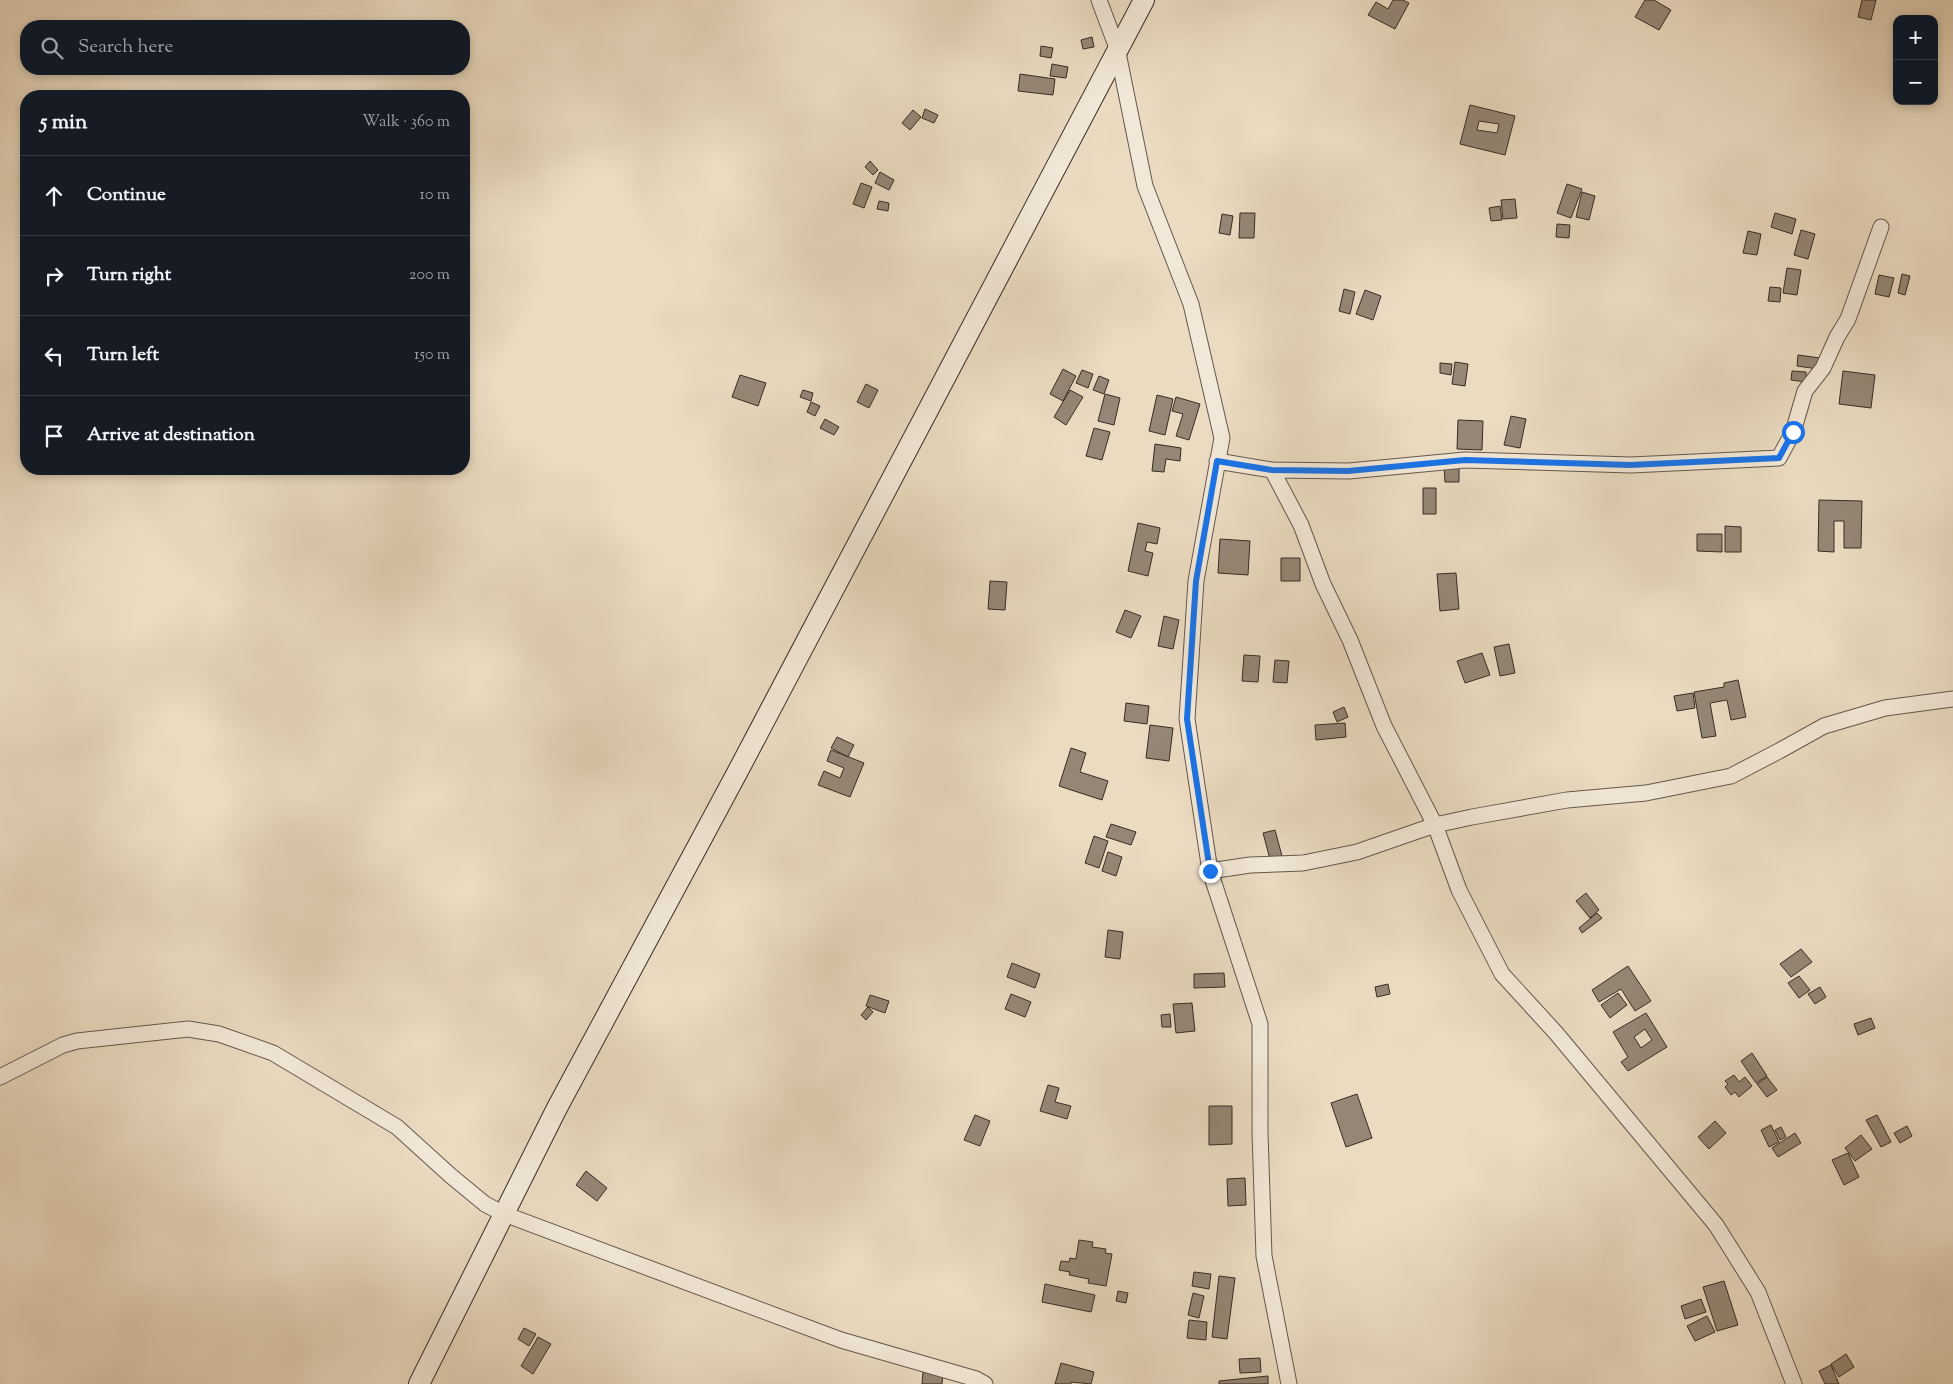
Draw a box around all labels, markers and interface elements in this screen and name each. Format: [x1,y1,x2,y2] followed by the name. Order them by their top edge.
[1893,15,1938,105] map controls
[1893,15,1938,60] button: +
[20,20,470,75] search box
[38,34,66,62] icon: search
[78,34,173,61] text: Search here
[1893,60,1938,105] button: −
[40,108,87,138] text: 5 min
[362,111,450,134] text: Walk · 360 m
[40,182,68,210] icon: ahead
[87,182,166,209] text: Continue
[420,184,450,207] text: 10 m
[40,262,68,290] icon: right
[87,262,171,289] text: Turn right
[409,264,450,287] text: 200 m
[40,342,68,370] icon: left
[87,342,159,369] text: Turn left
[414,344,450,367] text: 150 m
[1782,421,1805,444] route start
[40,422,68,450] icon: arrive
[87,422,255,449] text: Arrive at destination
[1199,860,1222,883] route end

